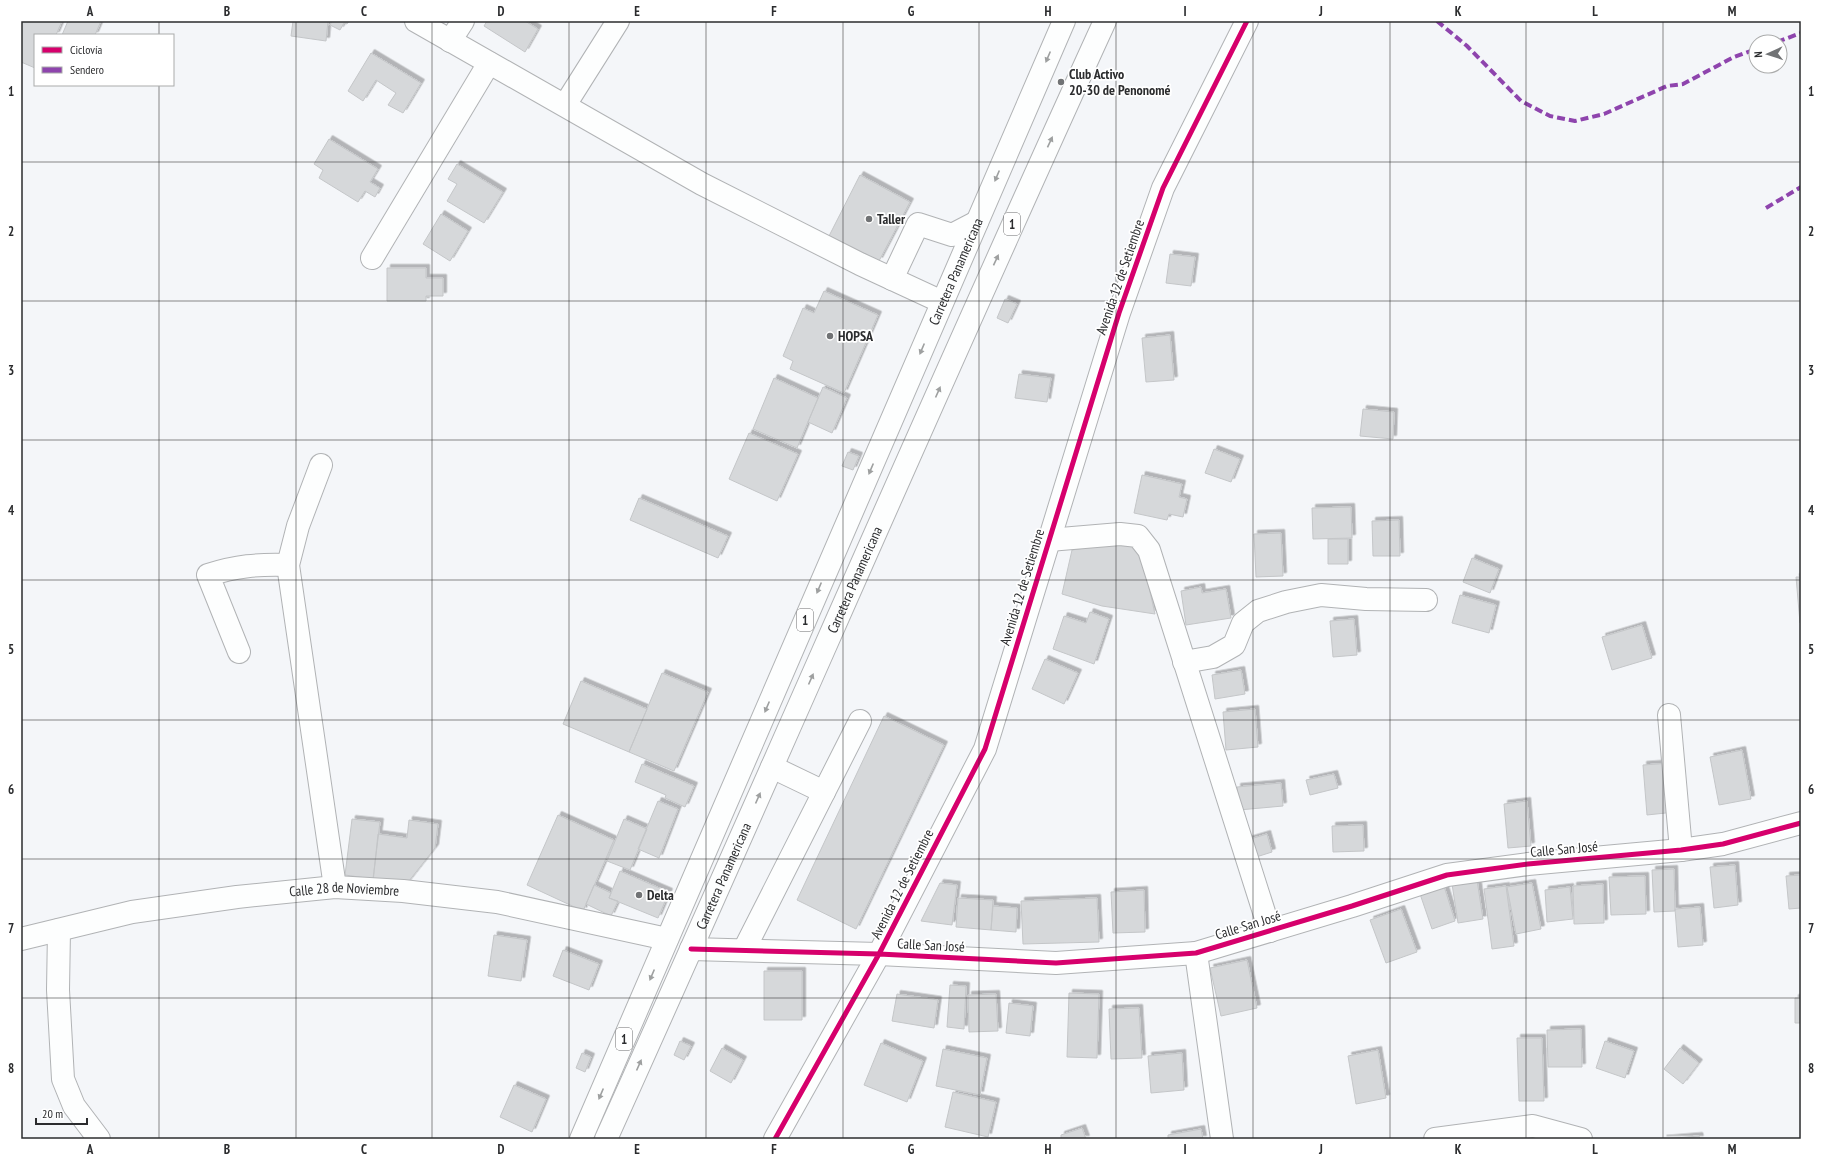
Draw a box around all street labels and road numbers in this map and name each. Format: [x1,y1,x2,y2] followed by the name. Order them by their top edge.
[1004,213,1020,235] road number: 1
[925,215,987,328] street label: Carretera Panamericana
[1092,217,1148,337] street label: Avenida 12 de Setiembre
[823,524,886,636] street label: Carretera Panamericana
[996,526,1048,647] street label: Avenida 12 de Setiembre
[797,609,813,631] road number: 1
[692,820,755,932] street label: Carretera Panamericana
[867,826,938,942] street label: Avenida 12 de Setiembre
[1529,837,1599,861] street label: Calle San José
[288,878,400,901] street label: Calle 28 de Noviembre
[1213,906,1283,944] street label: Calle San José
[897,934,966,956] street label: Calle San José
[616,1028,632,1050] road number: 1

